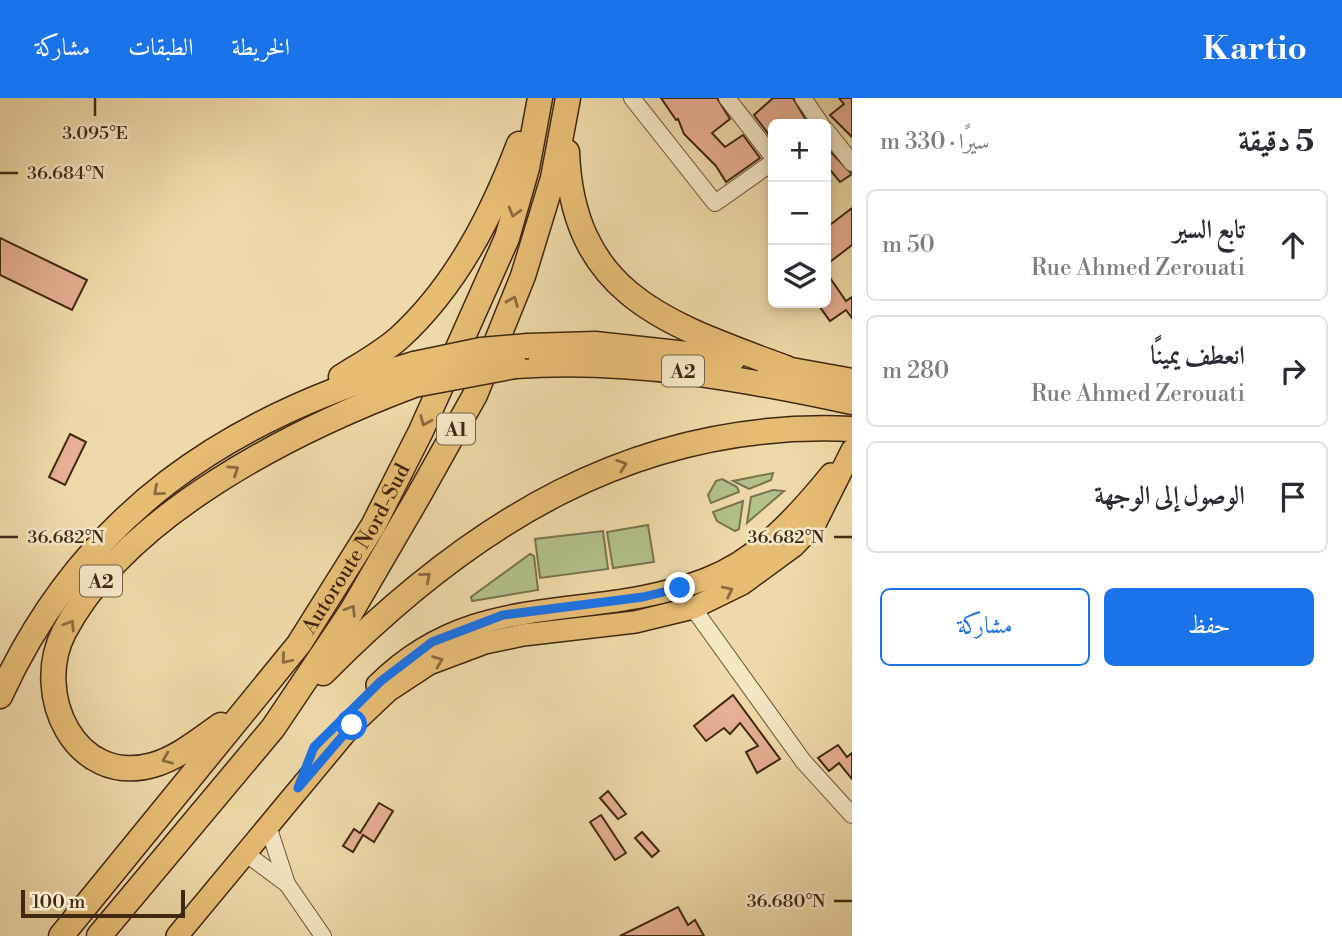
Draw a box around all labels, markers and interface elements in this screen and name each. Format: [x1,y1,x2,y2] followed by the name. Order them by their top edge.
[1203,29,1307,70] text: Kartio
[35,33,90,63] text: مشاركة
[128,33,194,63] text: الطبقات
[232,33,290,63] text: الخريطة
[768,119,831,308] map controls
[768,119,831,182] button: +
[62,122,128,145] text: 3.095°E
[1238,123,1314,161] text: 5 دقيقة
[880,128,990,156] text: سيرًا · 330 m
[27,162,105,185] text: 36.684°N
[768,182,831,245] button: −
[508,206,523,218] one-way arrow
[1173,214,1245,246] text: تابع السير
[1274,226,1312,264] icon: ahead
[882,231,935,259] text: 50 m
[768,245,831,308] button: layers
[1031,254,1245,282] text: Rue Ahmed Zerouati
[505,295,519,307] one-way arrow
[1150,340,1245,372] text: انعطف يمينًا
[1274,352,1312,390] icon: right
[662,356,704,386] road number: A2
[882,357,949,385] text: 280 m
[1031,380,1245,408] text: Rue Ahmed Zerouati
[419,414,433,426] one-way arrow
[437,414,475,444] road number: A1
[296,459,416,640] street label: Autoroute Nord-Sud
[616,459,628,473] one-way arrow
[226,466,239,478] one-way arrow
[1274,478,1312,516] icon: arrive
[1094,480,1245,512] text: الوصول إلى الوجهة
[153,483,166,495] one-way arrow
[27,526,105,549] text: 36.682°N
[747,526,825,549] text: 36.682°N
[80,566,122,596] road number: A2
[664,572,695,603] route end
[417,573,430,585] one-way arrow
[721,585,733,599] one-way arrow
[880,588,1090,666] button: مشاركة
[1104,588,1314,666] button: حفظ
[343,605,356,618] one-way arrow
[61,619,74,632] one-way arrow
[282,651,294,664] one-way arrow
[430,655,443,669] one-way arrow
[336,709,367,740] route start
[162,751,174,765] one-way arrow
[21,887,186,919] scale bar
[32,890,85,914] text: 100 m
[747,890,826,913] text: 36.680°N

